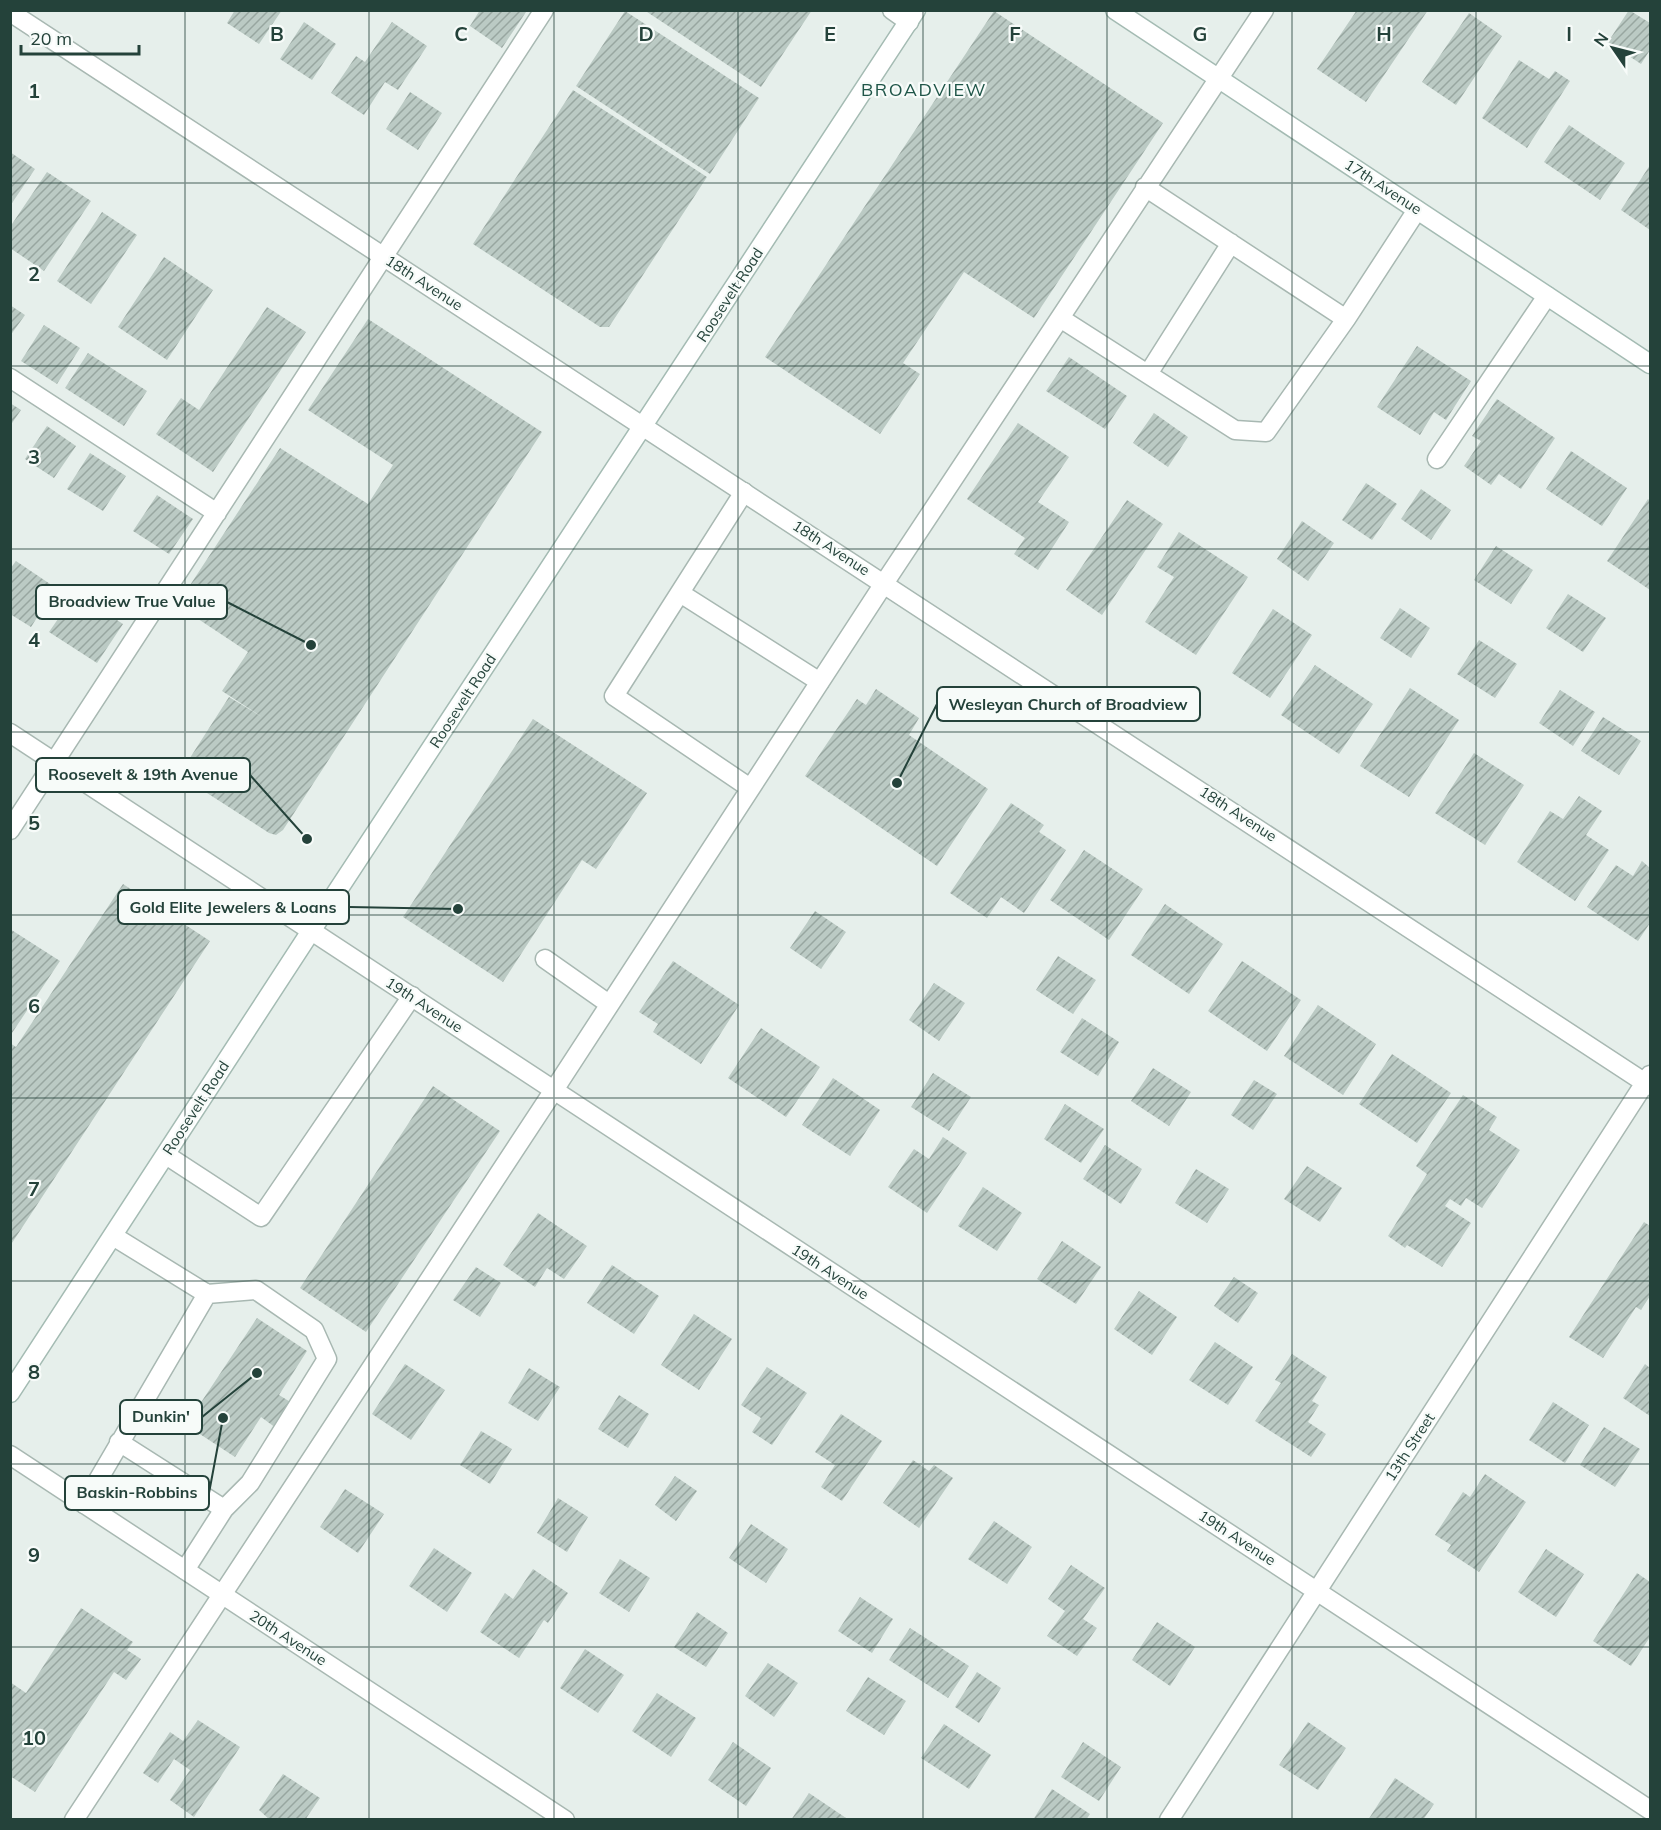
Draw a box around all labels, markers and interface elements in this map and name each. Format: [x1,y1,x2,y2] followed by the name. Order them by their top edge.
[21,18,140,56] scale bar
[1583,18,1643,78] north arrow
[270,21,284,46] text: B
[454,21,468,46] text: C
[638,21,654,46] text: D
[824,21,836,46] text: E
[1009,21,1021,46] text: F
[1193,21,1207,46] text: G
[1376,21,1392,46] text: H
[1566,21,1572,46] text: I
[30,27,72,50] text: 20 m
[1589,29,1612,50] text: N
[28,78,40,103] text: 1
[861,78,987,101] district label: BROADVIEW
[1341,155,1425,219] street label: 17th Avenue
[692,244,767,345] street label: Roosevelt Road
[382,251,466,315] street label: 18th Avenue
[28,261,40,286] text: 2
[28,444,40,469] text: 3
[789,516,873,580] street label: 18th Avenue
[36,585,227,619] callout: Broadview True Value
[48,591,216,611] text: Broadview True Value
[28,627,40,652] text: 4
[425,650,500,751] street label: Roosevelt Road
[937,687,1200,721] callout: Wesleyan Church of Broadview
[948,694,1188,714] text: Wesleyan Church of Broadview
[36,758,250,792] callout: Roosevelt & 19th Avenue
[48,764,238,784] text: Roosevelt & 19th Avenue
[1196,782,1280,846] street label: 18th Avenue
[28,810,40,835] text: 5
[118,890,349,924] callout: Gold Elite Jewelers & Loans
[130,897,336,917] text: Gold Elite Jewelers & Loans
[382,973,466,1037] street label: 19th Avenue
[28,993,40,1018] text: 6
[158,1057,233,1158] street label: Roosevelt Road
[28,1176,40,1201] text: 7
[788,1240,872,1304] street label: 19th Avenue
[28,1359,40,1384] text: 8
[120,1400,202,1434] callout: Dunkin'
[132,1406,190,1426] text: Dunkin'
[1381,1409,1439,1484] street label: 13th Street
[65,1476,209,1510] callout: Baskin-Robbins
[77,1482,197,1502] text: Baskin-Robbins
[1195,1506,1279,1570] street label: 19th Avenue
[28,1542,40,1567] text: 9
[246,1606,330,1670] street label: 20th Avenue
[22,1725,46,1750] text: 10

